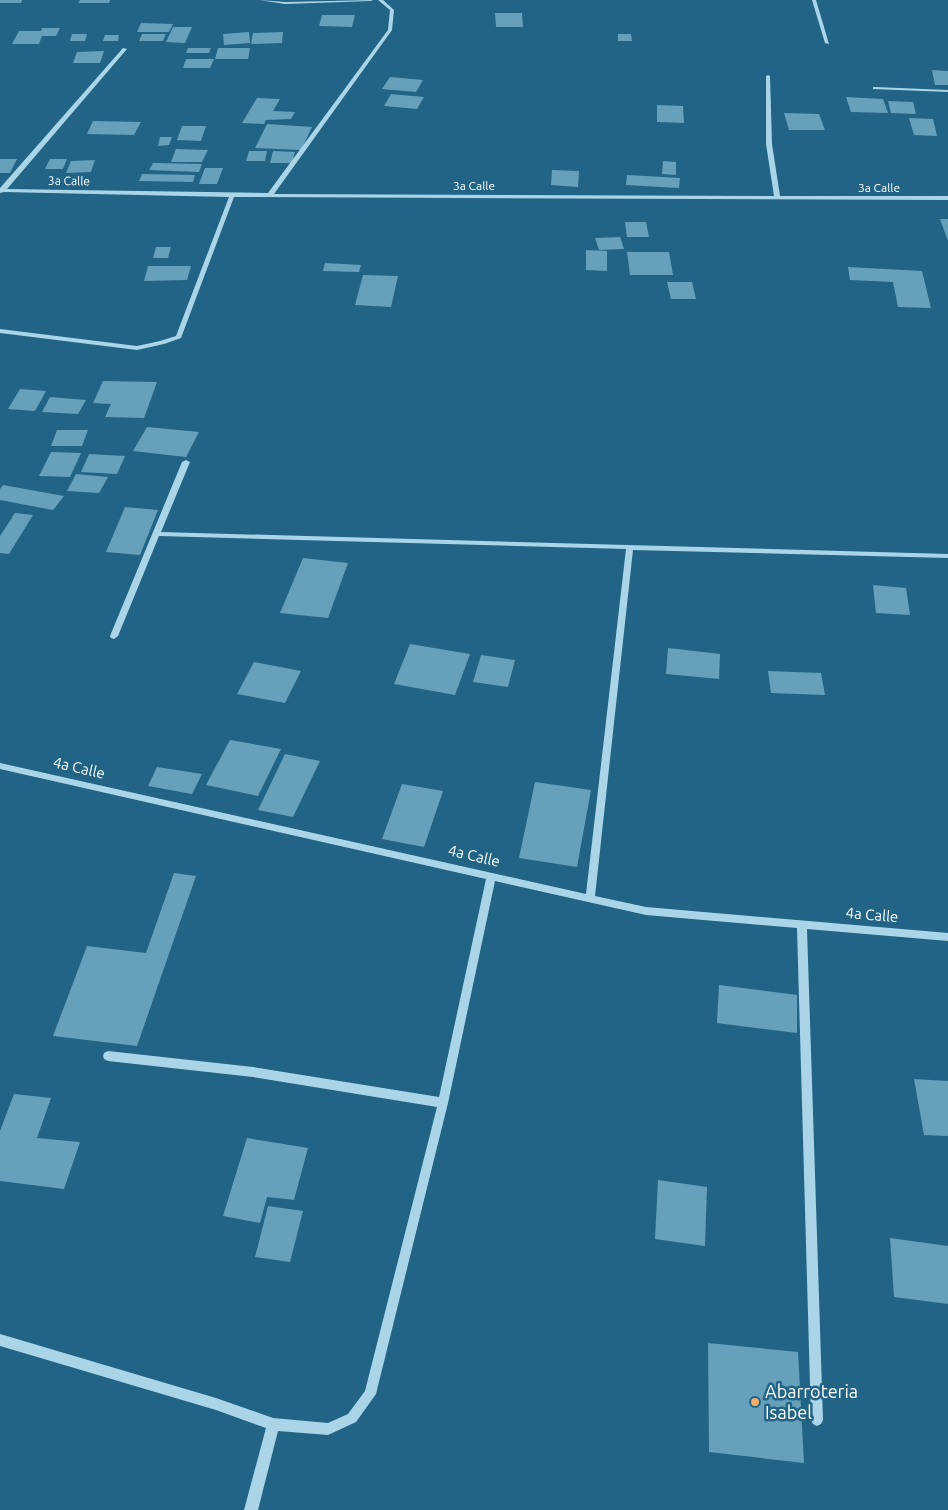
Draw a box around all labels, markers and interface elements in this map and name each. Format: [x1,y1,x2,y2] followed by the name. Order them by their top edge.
[48,174,90,187] street label: 3a Calle
[453,179,495,192] street label: 3a Calle
[858,181,900,194] street label: 3a Calle
[52,753,107,782] street label: 4a Calle
[447,841,502,870] street label: 4a Calle
[845,904,899,925] street label: 4a Calle
[765,1381,858,1422] place label: Abarroteria Isabel
[749,1396,761,1408] marker: Abarroteria Isabel

